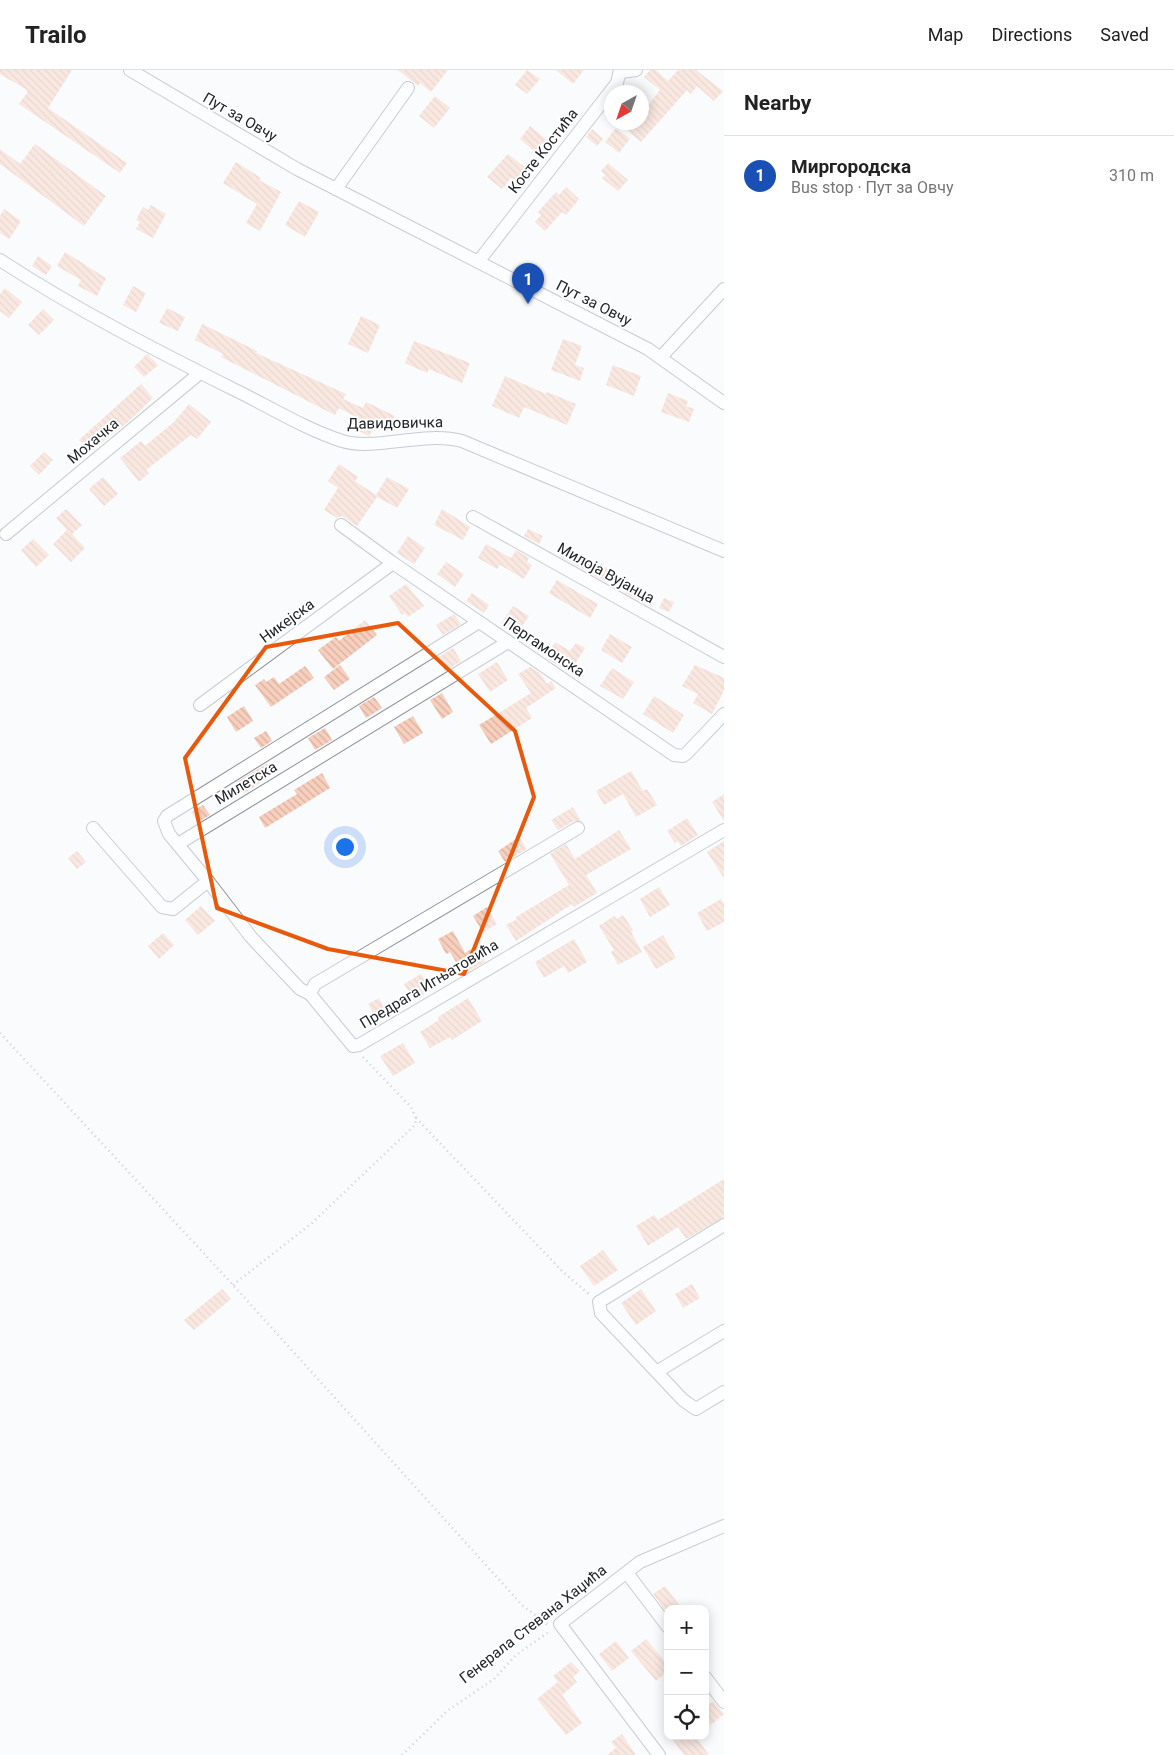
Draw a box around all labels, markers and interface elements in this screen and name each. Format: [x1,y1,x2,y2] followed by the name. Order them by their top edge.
[25,21,87,49] text: Trailo
[928,24,963,45] text: Map
[991,24,1072,45] text: Directions
[1100,24,1149,45] text: Saved
[604,85,649,130] north arrow
[200,89,280,145] street label: Пут за Овчу
[744,91,811,115] text: Nearby
[504,105,582,197] street label: Косте Костића
[791,155,911,178] text: Миргородска
[755,166,765,185] text: 1
[1109,166,1154,185] text: 310 m
[791,178,953,197] text: Bus stop · Пут за Овчу
[512,263,544,304] pin: 1
[553,276,635,330] street label: Пут за Овчу
[347,413,443,433] street label: Давидовичка
[64,414,122,468] street label: Мохачка
[554,539,658,607] street label: Милоја Вујанца
[256,595,318,647] street label: Никејска
[500,613,588,681] street label: Пергамонска
[212,758,280,808] street label: Милетска
[332,834,358,860] your location
[357,936,501,1032] street label: Предрага Игњатовића
[456,1561,610,1687] street label: Генерала Стевана Хаџића
[664,1605,709,1740] map controls
[664,1605,709,1650] button: +
[664,1650,709,1695] button: −
[664,1695,709,1740] button: locate

